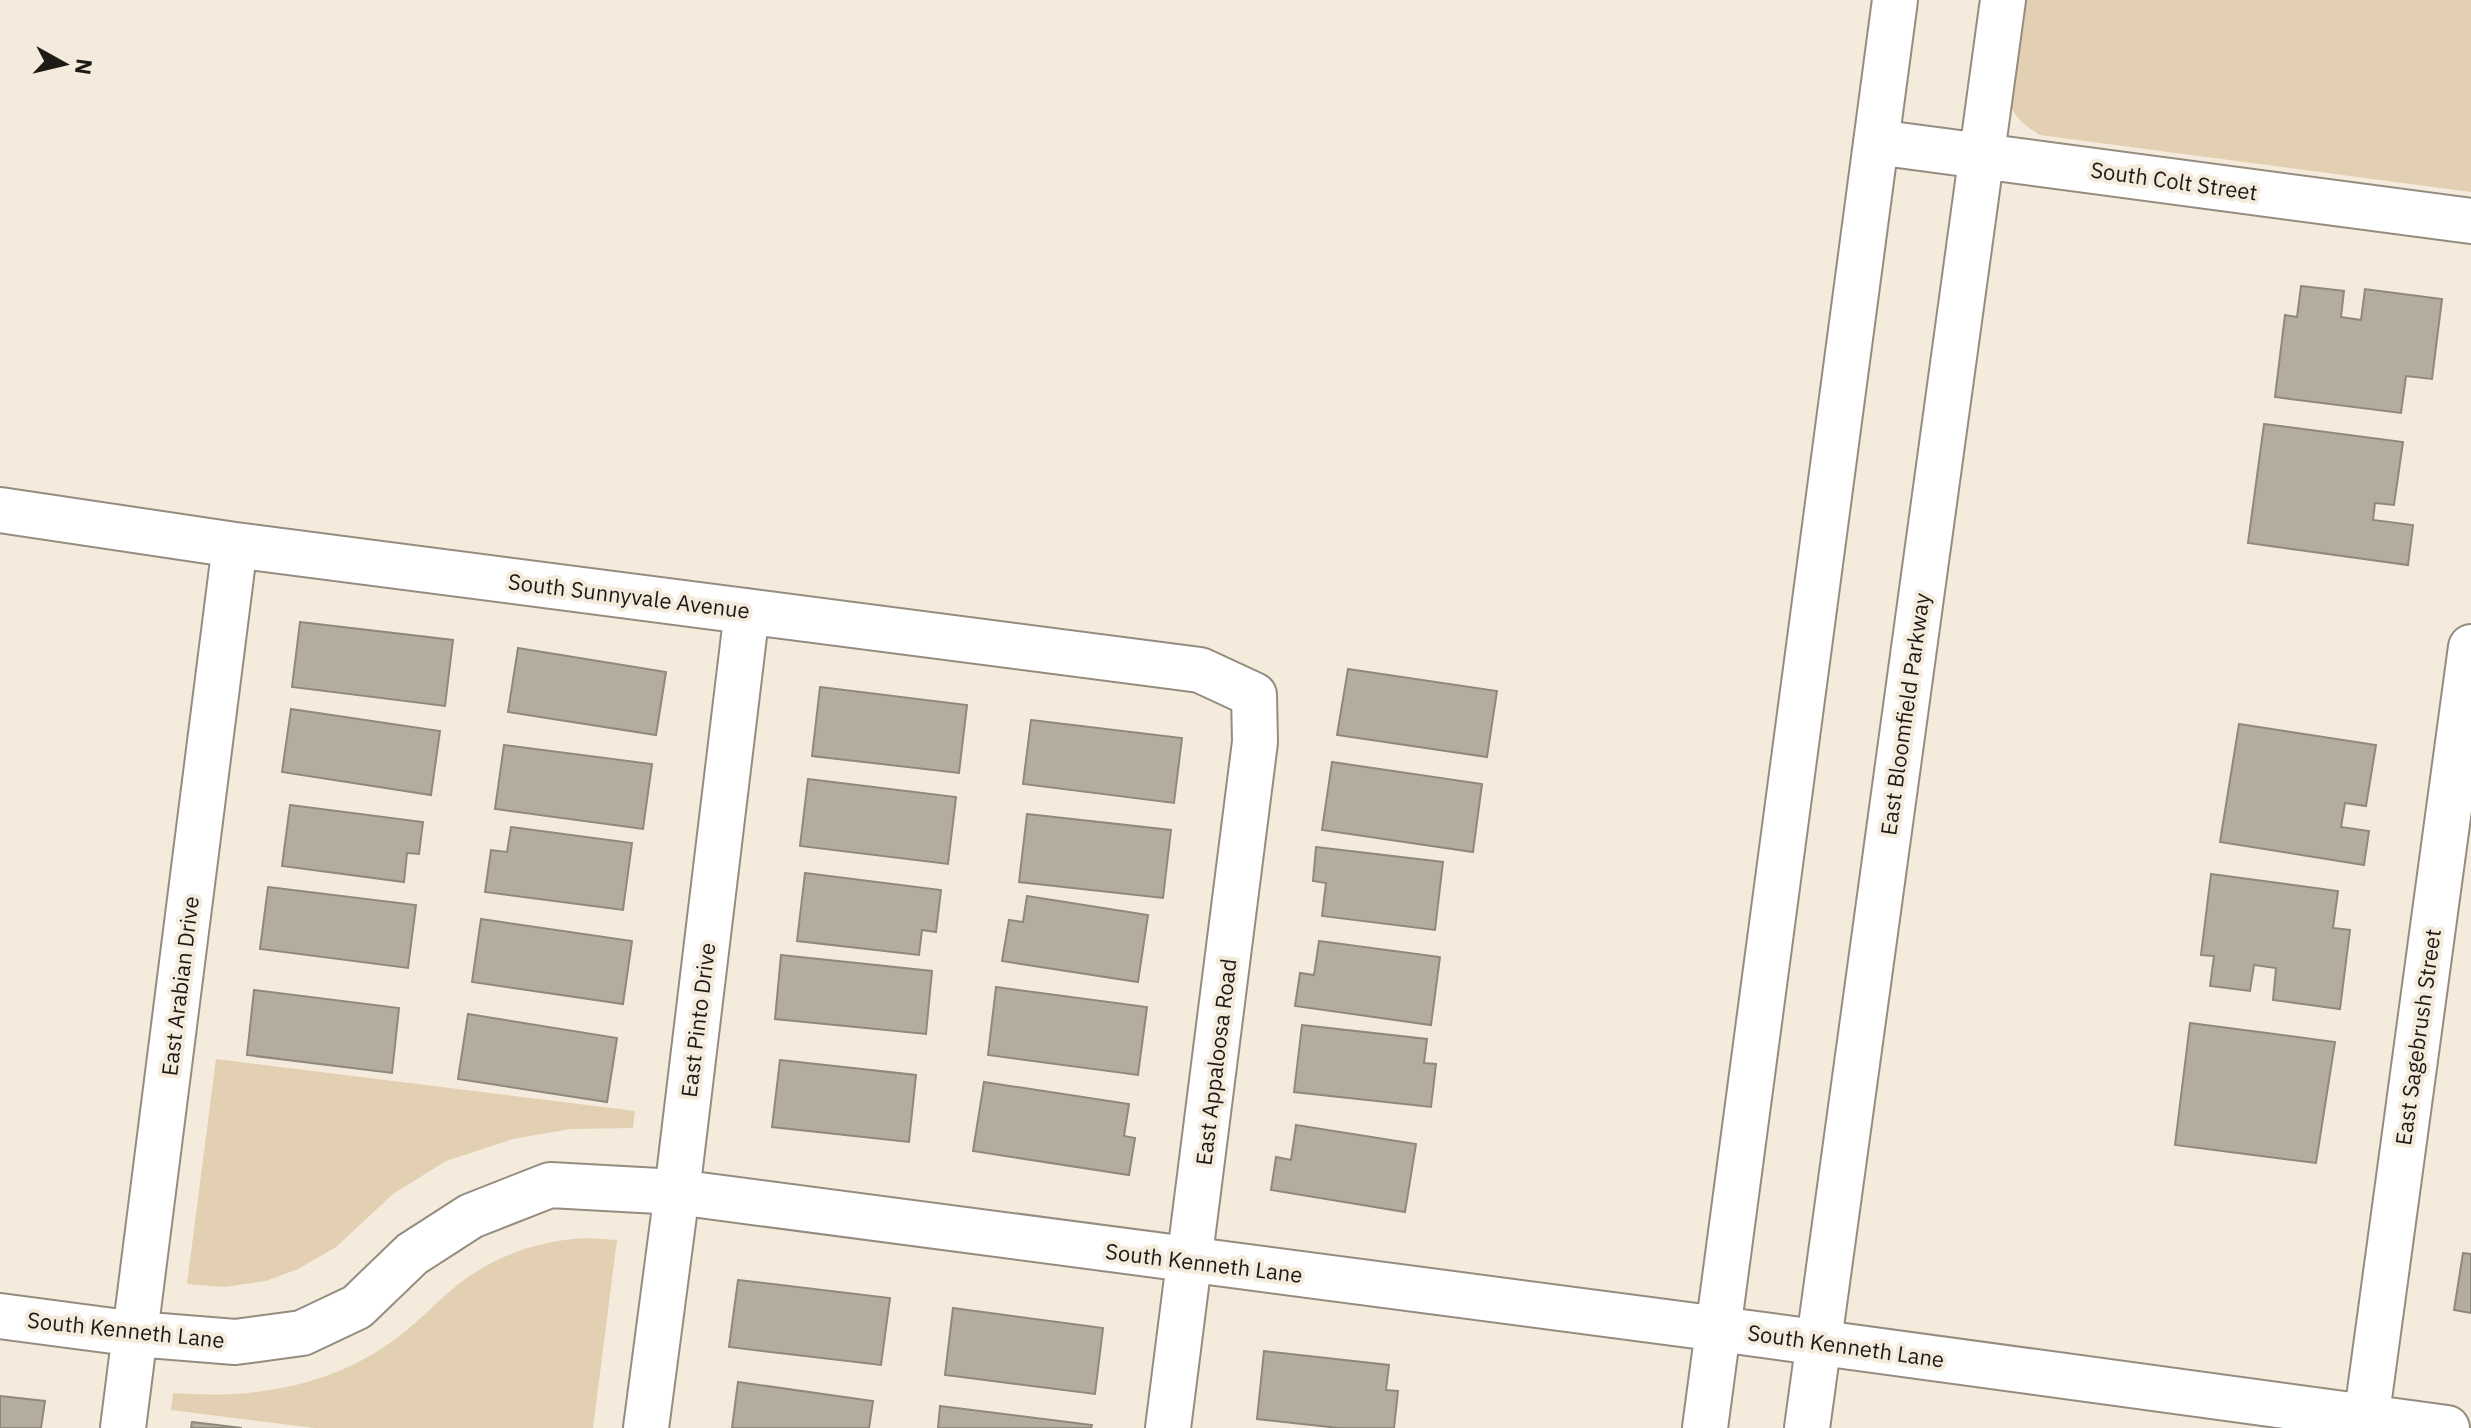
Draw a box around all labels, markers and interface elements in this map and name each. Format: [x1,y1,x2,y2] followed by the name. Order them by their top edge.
[24,24,104,104] north arrow
[69,57,100,77] text: N
[2089,154,2259,207] street label: South Colt Street
[507,566,752,625] street label: South Sunnyvale Avenue
[1873,591,1936,837] street label: East Bloomfield Parkway
[154,895,205,1077] street label: East Arabian Drive
[2388,927,2447,1147] street label: East Sagebrush Street
[674,941,721,1099] street label: East Pinto Drive
[1188,957,1243,1167] street label: East Appaloosa Road
[1104,1236,1304,1289] street label: South Kenneth Lane
[26,1305,226,1354] street label: South Kenneth Lane
[1746,1317,1946,1374] street label: South Kenneth Lane

